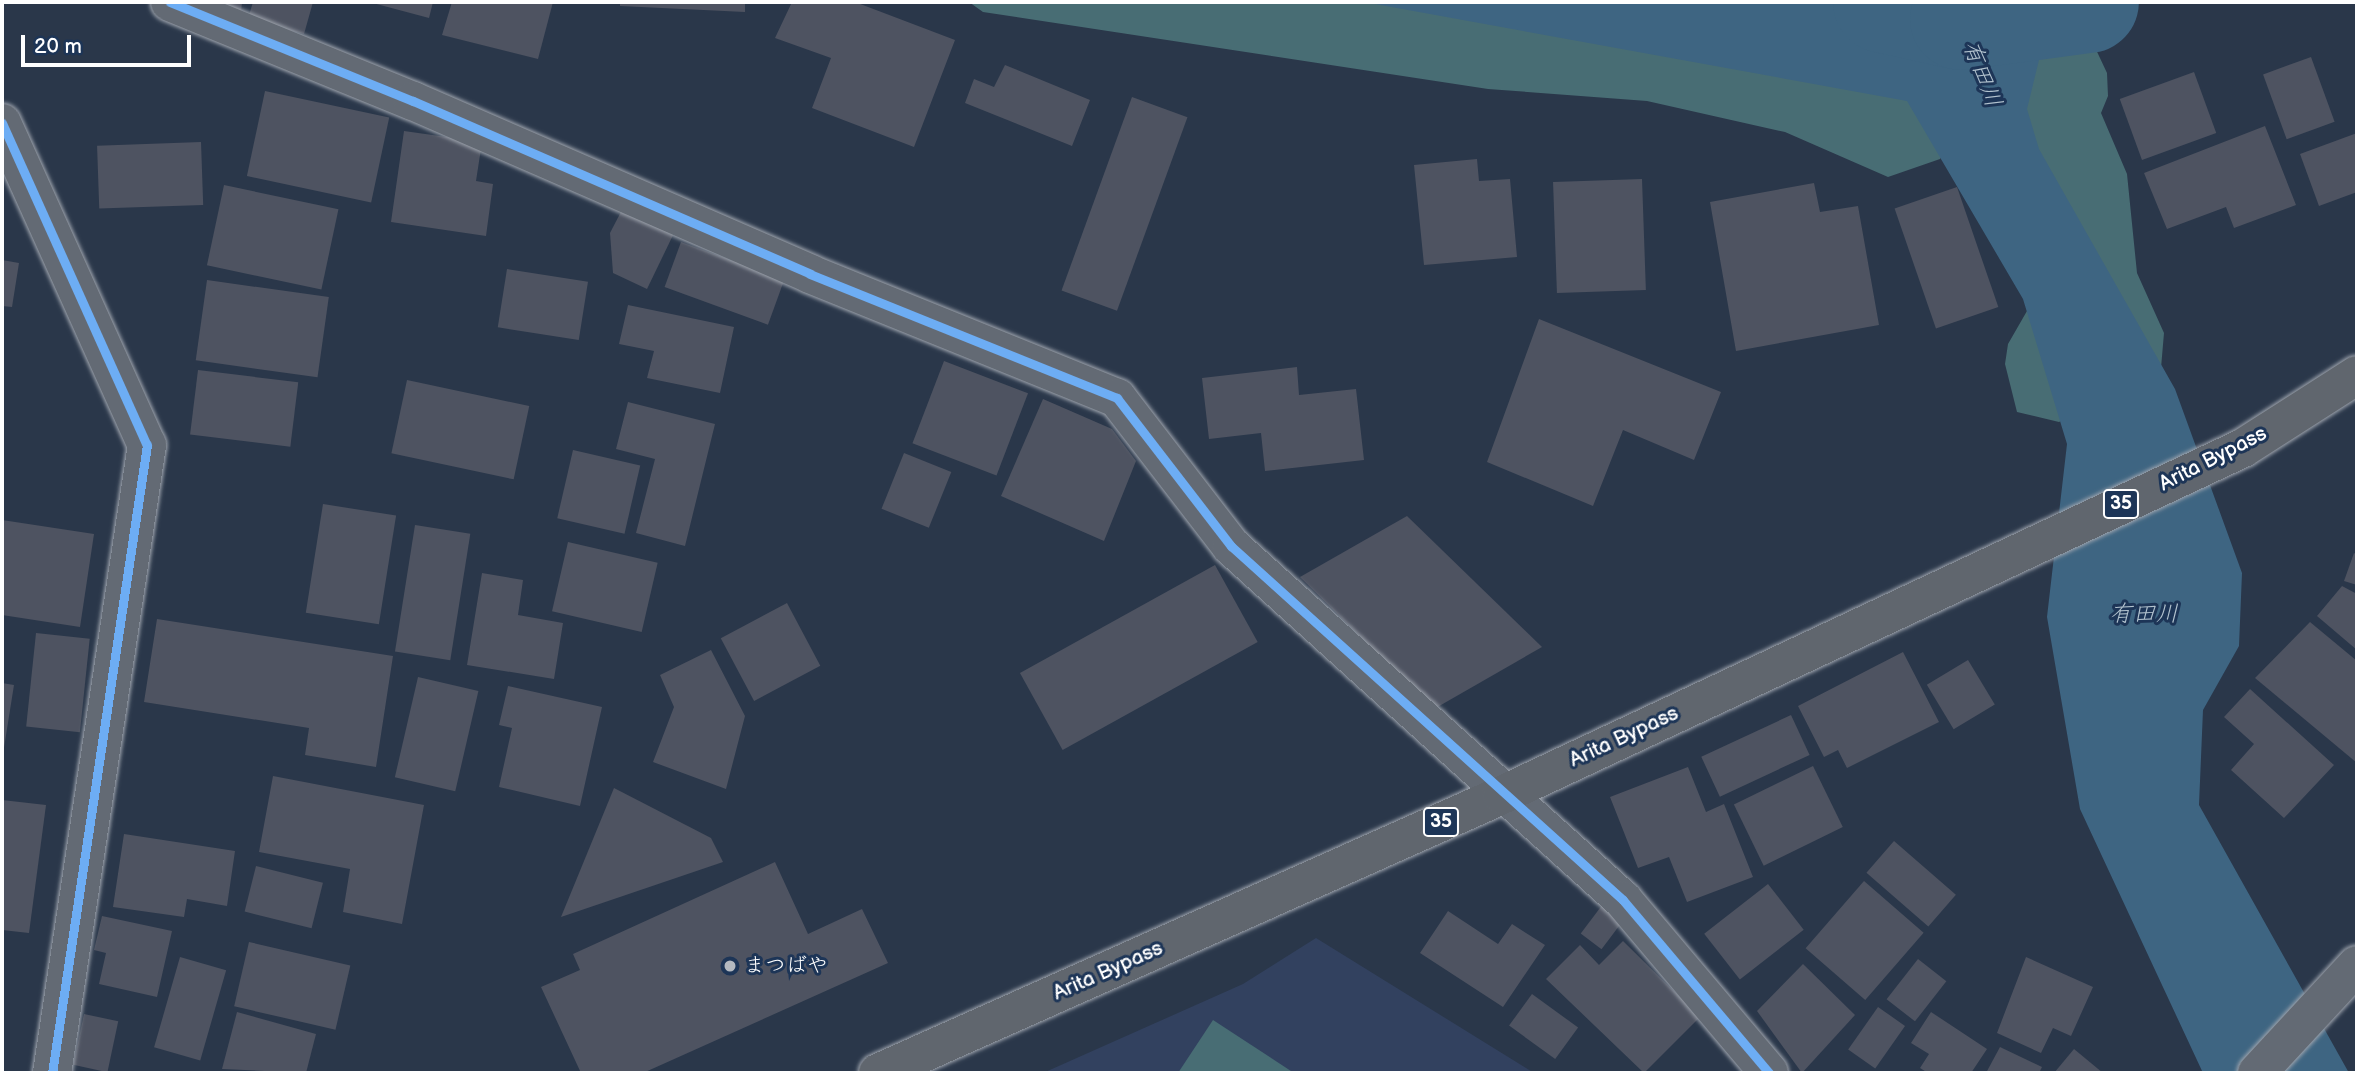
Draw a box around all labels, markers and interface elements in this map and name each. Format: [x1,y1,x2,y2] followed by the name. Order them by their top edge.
[24,21,194,65] scale bar
[34,34,82,59] text: 20 m
[1957,37,2007,111] water label: 有田川
[2155,421,2271,497] street label: Arita Bypass
[2102,489,2140,520] road number: 35
[2110,600,2178,628] water label: 有田川
[1565,701,1683,773] street label: Arita Bypass
[1422,806,1460,838] road number: 35
[1049,936,1167,1006] street label: Arita Bypass
[744,953,828,979] place label: まつばや
[722,958,738,974] marker: まつばや

